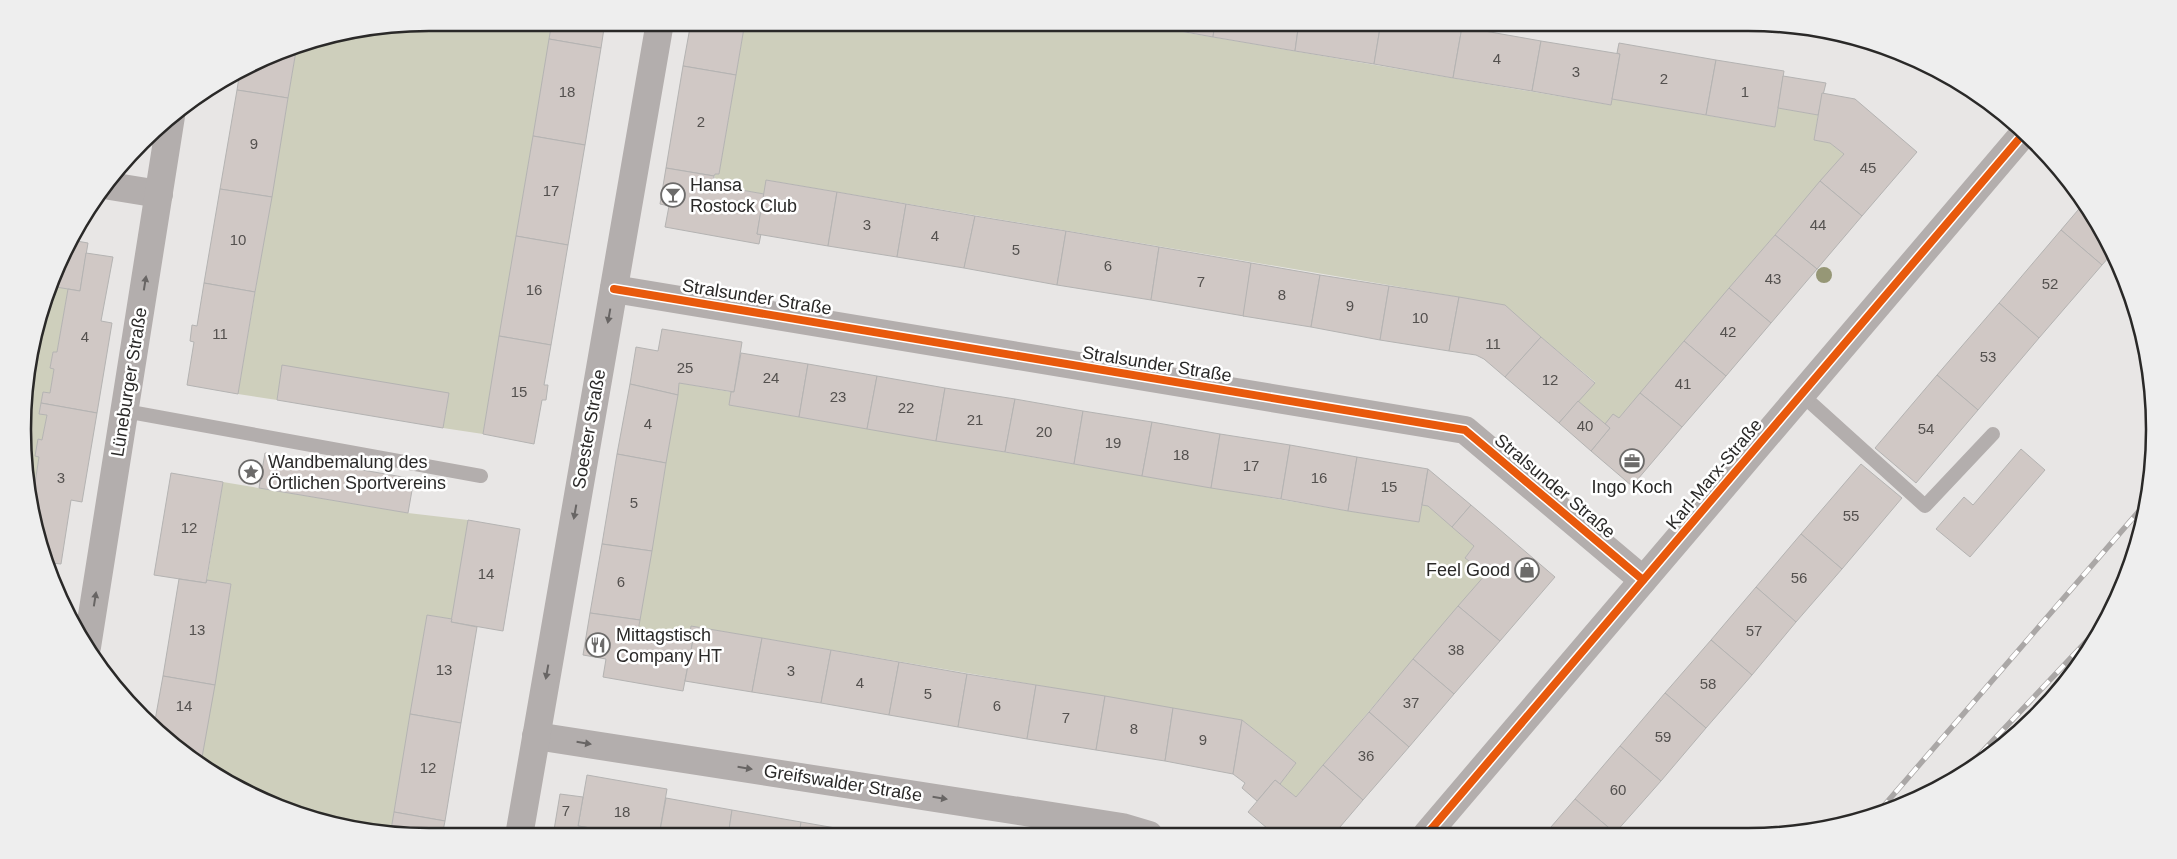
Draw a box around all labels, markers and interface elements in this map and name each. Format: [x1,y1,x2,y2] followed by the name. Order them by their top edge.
[1493,50,1501,67] house number: 4
[1572,63,1580,80] house number: 3
[1660,70,1668,87] house number: 2
[559,83,575,100] house number: 18
[1741,83,1749,100] house number: 1
[697,113,705,130] house number: 2
[250,135,258,152] house number: 9
[1860,159,1876,176] house number: 45
[690,175,797,216] place label: Hansa Rostock Club
[543,182,559,199] house number: 17
[660,182,686,208] bar icon: Hansa Rostock Club
[863,216,871,233] house number: 3
[1810,216,1826,233] house number: 44
[931,227,939,244] house number: 4
[230,231,246,248] house number: 10
[1012,241,1020,258] house number: 5
[1104,257,1112,274] house number: 6
[1765,270,1781,287] house number: 43
[1197,273,1205,290] house number: 7
[141,275,149,291] one-way arrow
[681,275,833,319] street label: Stralsunder Straße
[2042,275,2058,292] house number: 52
[526,281,542,298] house number: 16
[1278,286,1286,303] house number: 8
[1346,297,1354,314] house number: 9
[107,306,151,458] street label: Lüneburger Straße
[605,308,613,324] one-way arrow
[1412,309,1428,326] house number: 10
[1720,323,1736,340] house number: 42
[212,325,228,342] house number: 11
[81,328,89,345] house number: 4
[1485,335,1501,352] house number: 11
[1081,342,1233,386] street label: Stralsunder Straße
[1980,348,1996,365] house number: 53
[677,359,693,376] house number: 25
[569,368,609,490] street label: Soester Straße
[763,369,779,386] house number: 24
[1542,371,1558,388] house number: 12
[1675,375,1691,392] house number: 41
[511,383,527,400] house number: 15
[830,388,846,405] house number: 23
[898,399,914,416] house number: 22
[967,411,983,428] house number: 21
[644,415,652,432] house number: 4
[1662,415,1766,533] street label: Karl-Marx-Straße
[1577,417,1593,434] house number: 40
[1918,420,1934,437] house number: 54
[1036,423,1052,440] house number: 20
[1491,430,1619,542] street label: Stralsunder Straße
[1105,434,1121,451] house number: 19
[1173,446,1189,463] house number: 18
[1619,448,1645,474] office icon: Ingo Koch
[268,452,446,493] place label: Wandbemalung des Örtlichen Sportvereins
[1243,457,1259,474] house number: 17
[238,459,264,485] place icon: Wandbemalung des Örtlichen Sportvereins
[57,469,65,486] house number: 3
[1311,469,1327,486] house number: 16
[1591,477,1673,497] place label: Ingo Koch
[1381,478,1397,495] house number: 15
[630,494,638,511] house number: 5
[571,504,579,520] one-way arrow
[1843,507,1859,524] house number: 55
[181,519,197,536] house number: 12
[1514,557,1540,583] shop icon: Feel Good
[1426,560,1510,580] place label: Feel Good
[478,565,494,582] house number: 14
[1791,569,1807,586] house number: 56
[617,573,625,590] house number: 6
[91,591,99,607] one-way arrow
[189,621,205,638] house number: 13
[1746,622,1762,639] house number: 57
[616,625,722,666] place label: Mittagstisch Company HT
[585,632,611,658] restaurant icon: Mittagstisch Company HT
[1448,641,1464,658] house number: 38
[436,661,452,678] house number: 13
[787,662,795,679] house number: 3
[543,664,551,680] one-way arrow
[856,674,864,691] house number: 4
[1700,675,1716,692] house number: 58
[924,685,932,702] house number: 5
[1403,694,1419,711] house number: 37
[176,697,192,714] house number: 14
[993,697,1001,714] house number: 6
[1062,709,1070,726] house number: 7
[1130,720,1138,737] house number: 8
[1655,728,1671,745] house number: 59
[1199,731,1207,748] house number: 9
[577,739,593,747] one-way arrow
[1358,747,1374,764] house number: 36
[420,759,436,776] house number: 12
[762,761,924,805] street label: Greifswalder Straße
[737,764,753,772] one-way arrow
[1610,781,1626,798] house number: 60
[932,795,948,803] one-way arrow
[562,802,570,819] house number: 7
[614,803,630,820] house number: 18

